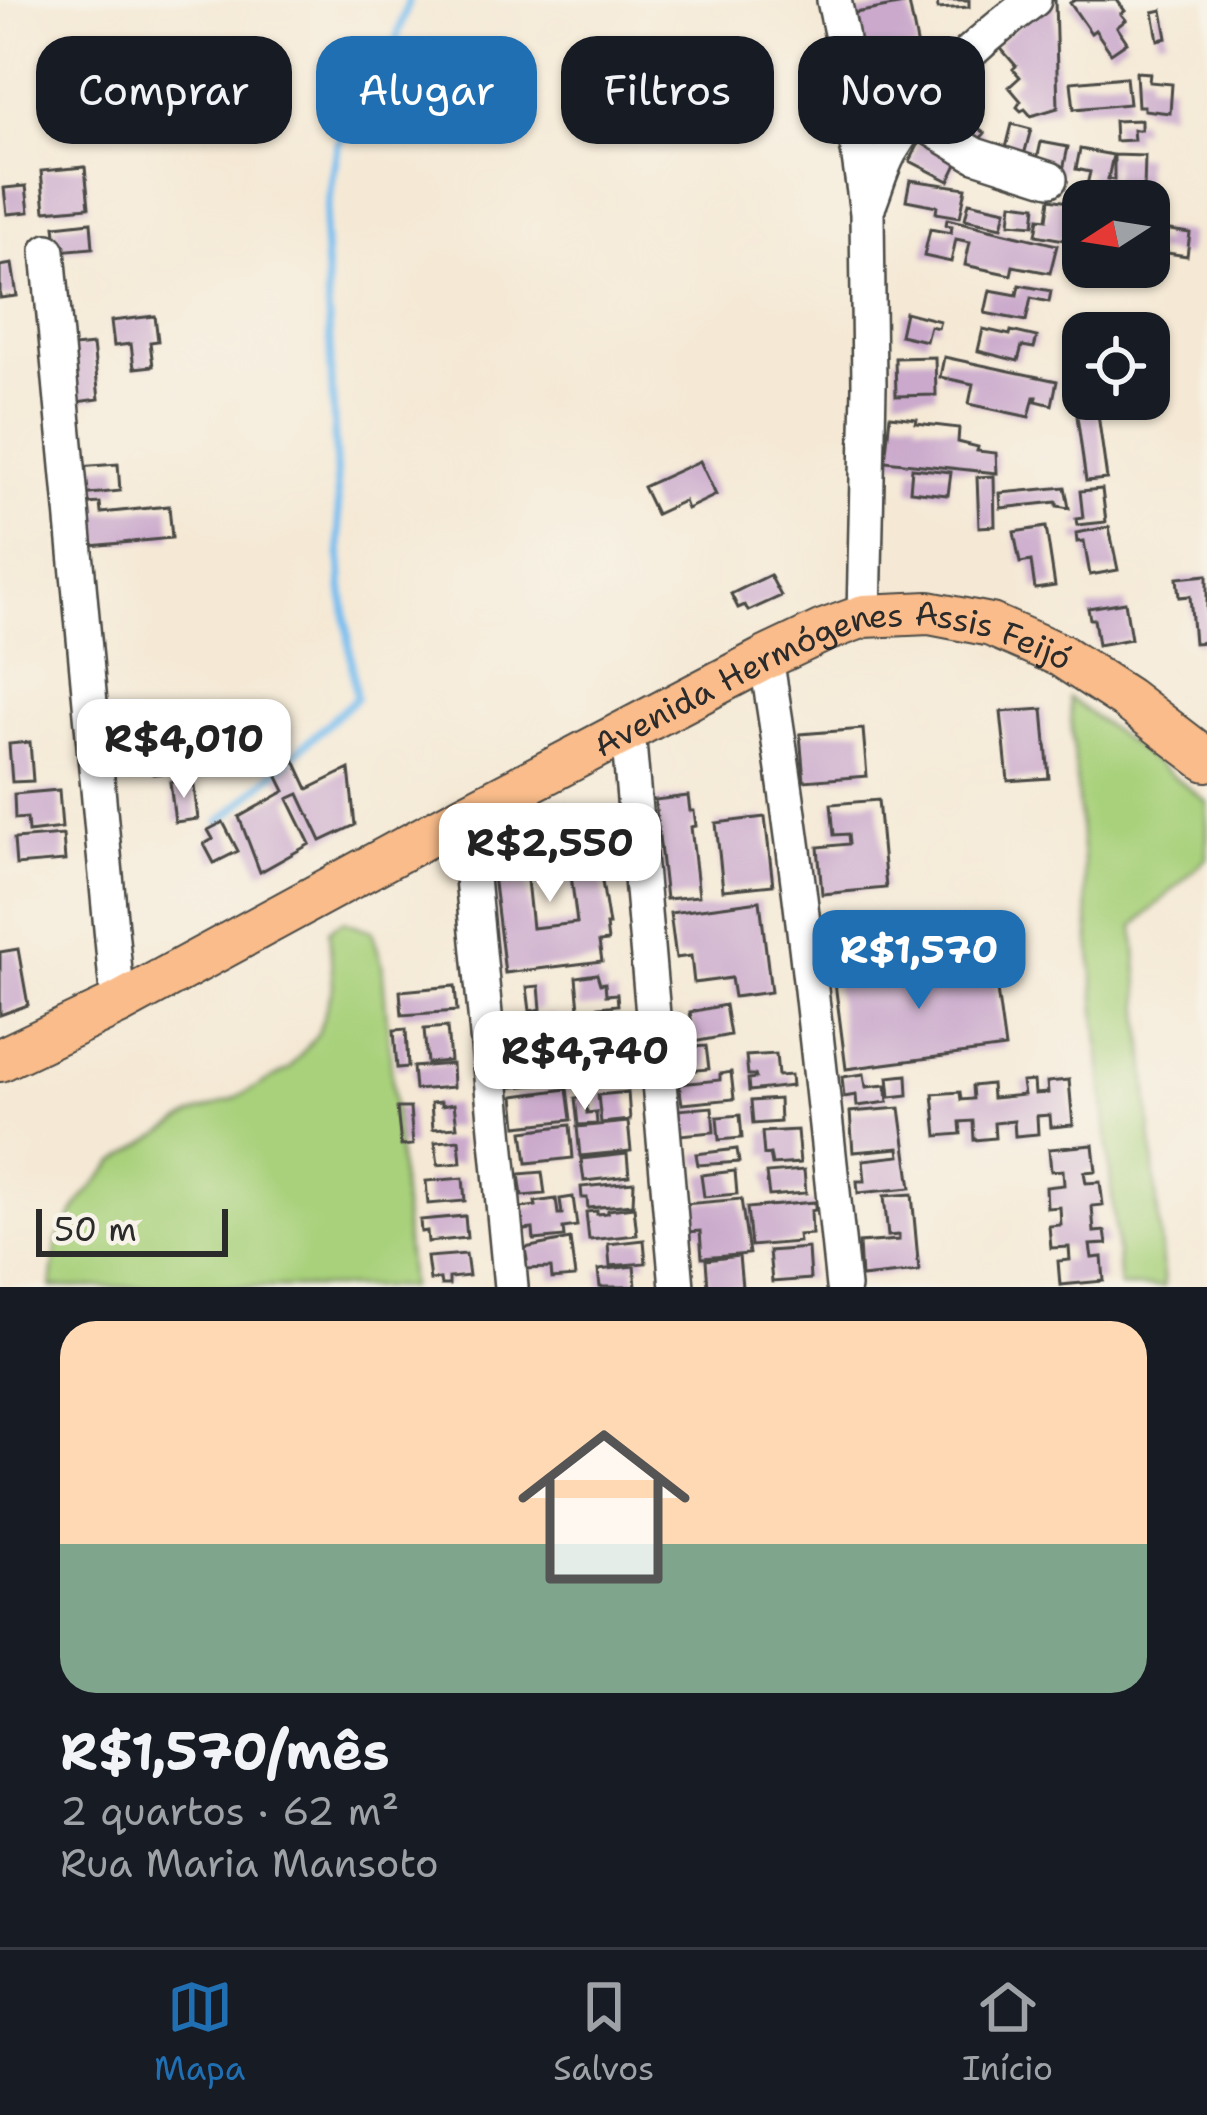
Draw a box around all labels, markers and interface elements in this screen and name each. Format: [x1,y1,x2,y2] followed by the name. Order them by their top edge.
[36,36,292,144] chip: Comprar
[316,36,537,144] chip: Alugar
[561,36,774,144] chip: Filtros
[798,36,985,144] chip: Novo
[1062,180,1170,288] north arrow
[1062,180,1170,420] map controls
[1062,312,1170,420] button: locate
[586,591,1082,767] street label: Avenida Hermógenes Assis Feijó
[73,699,295,801] pin: R$4,010
[104,712,264,764] text: R$4,010
[439,803,661,905] pin: R$2,550
[466,816,634,868] text: R$2,550
[808,910,1030,1012] pin: R$1,570
[839,923,999,975] text: R$1,570
[474,1011,696,1113] pin: R$4,740
[501,1024,669,1076] text: R$4,740
[36,1203,228,1256] scale bar
[54,1207,137,1252] text: 50 m
[496,1399,712,1615] icon: home
[60,1717,390,1785] text: R$1,570/mês
[60,1785,399,1837] text: 2 quartos · 62 m²
[60,1837,439,1889] text: Rua Maria Mansoto
[154,1974,245,2091] tab: Mapa
[553,1974,654,2091] tab: Salvos
[962,1974,1053,2091] tab: Início

